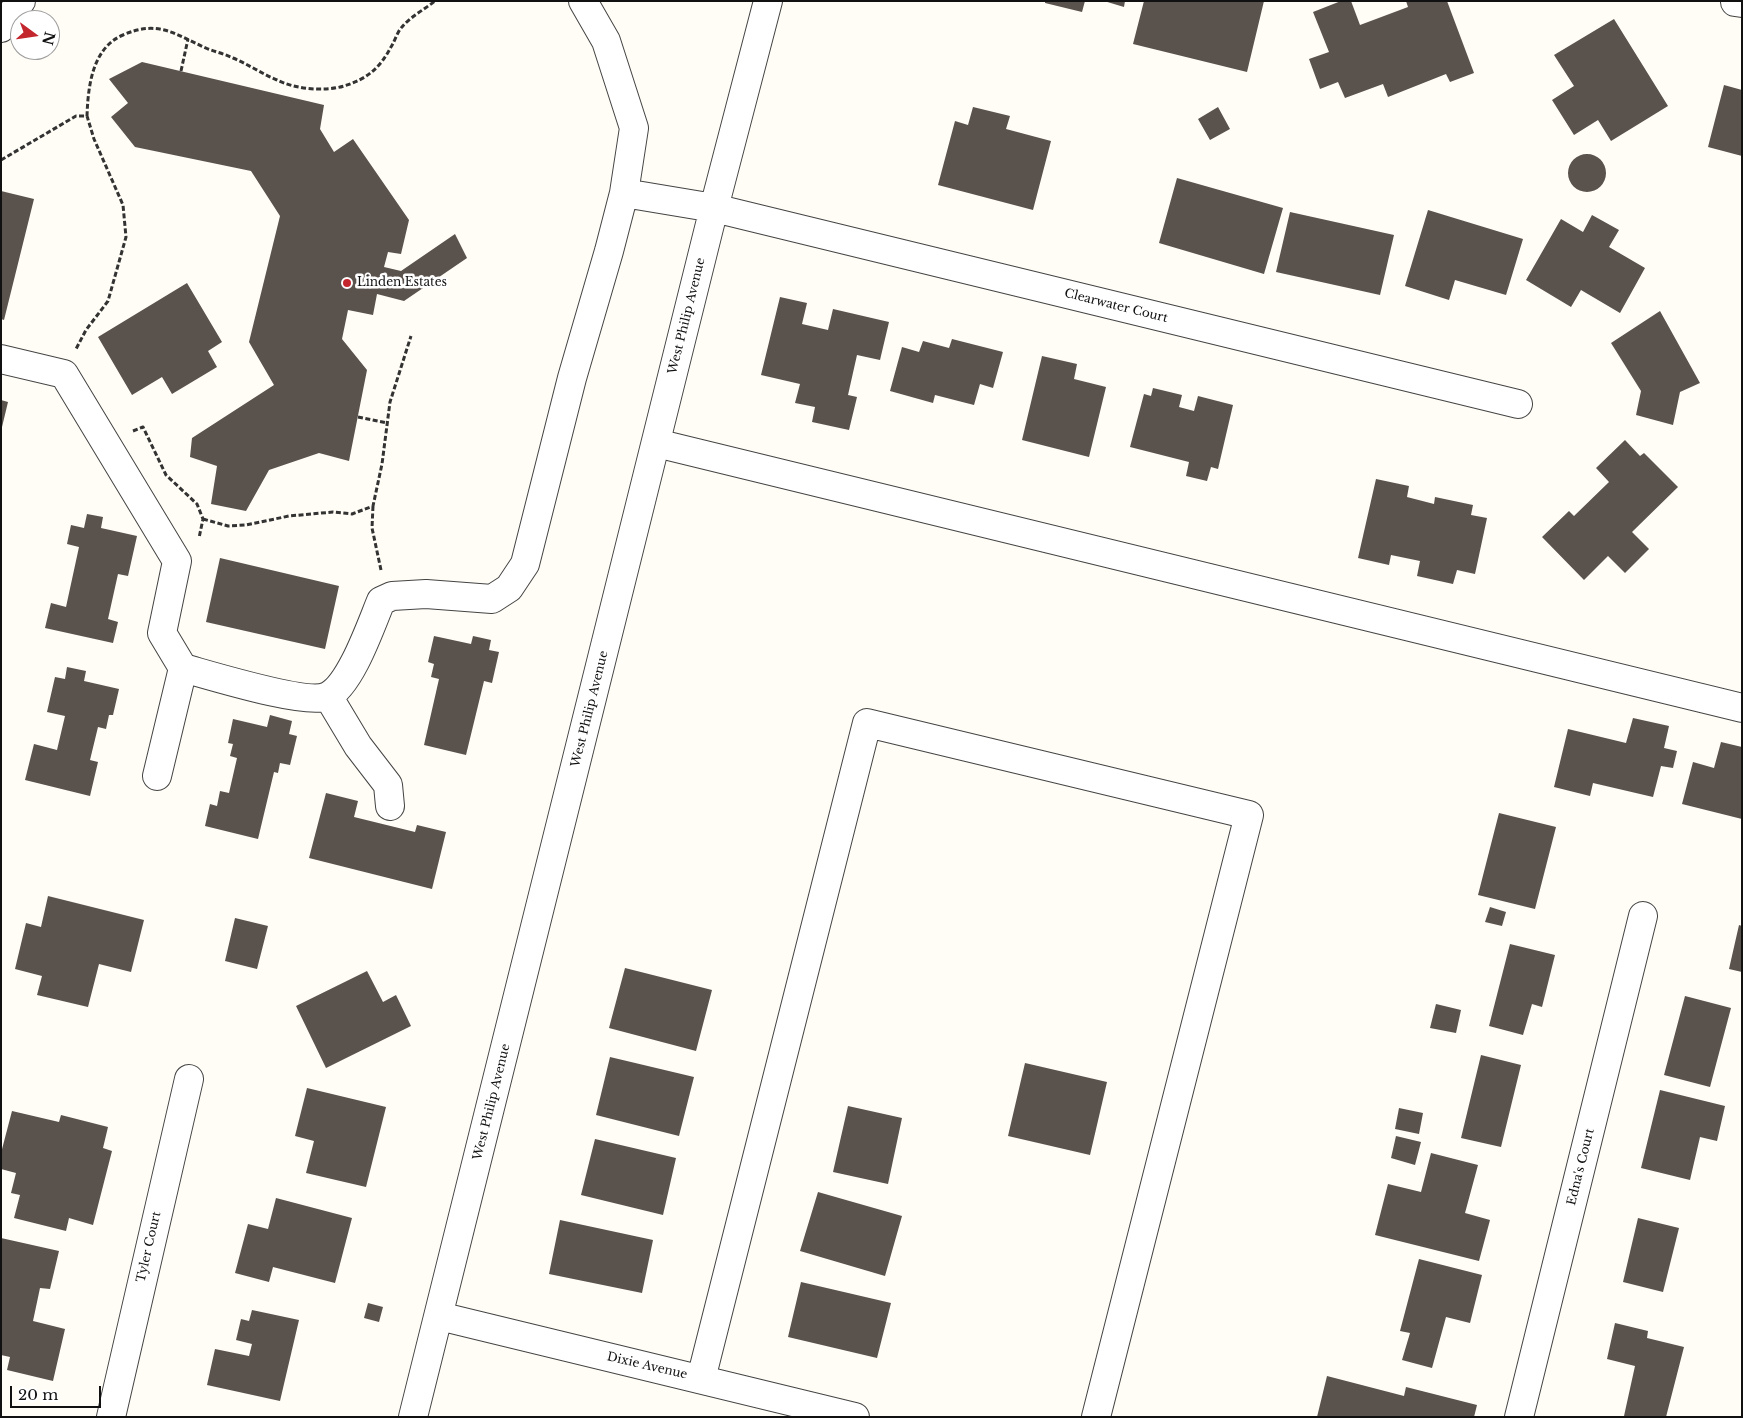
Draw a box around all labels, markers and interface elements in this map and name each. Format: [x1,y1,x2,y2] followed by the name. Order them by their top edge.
[10,10,60,60] north arrow
[38,30,59,47] text: N
[666,256,708,376] street label: West Philip Avenue
[357,276,447,290] place label: Linden Estates
[341,277,353,289] marker: Linden Estates
[1063,286,1169,326] street label: Clearwater Court
[569,649,611,769] street label: West Philip Avenue
[471,1042,513,1162] street label: West Philip Avenue
[1565,1127,1597,1207] street label: Edna's Court
[134,1210,164,1284] street label: Tyler Court
[605,1350,689,1382] street label: Dixie Avenue
[12,1376,104,1408] scale bar
[18,1385,58,1404] text: 20 m

